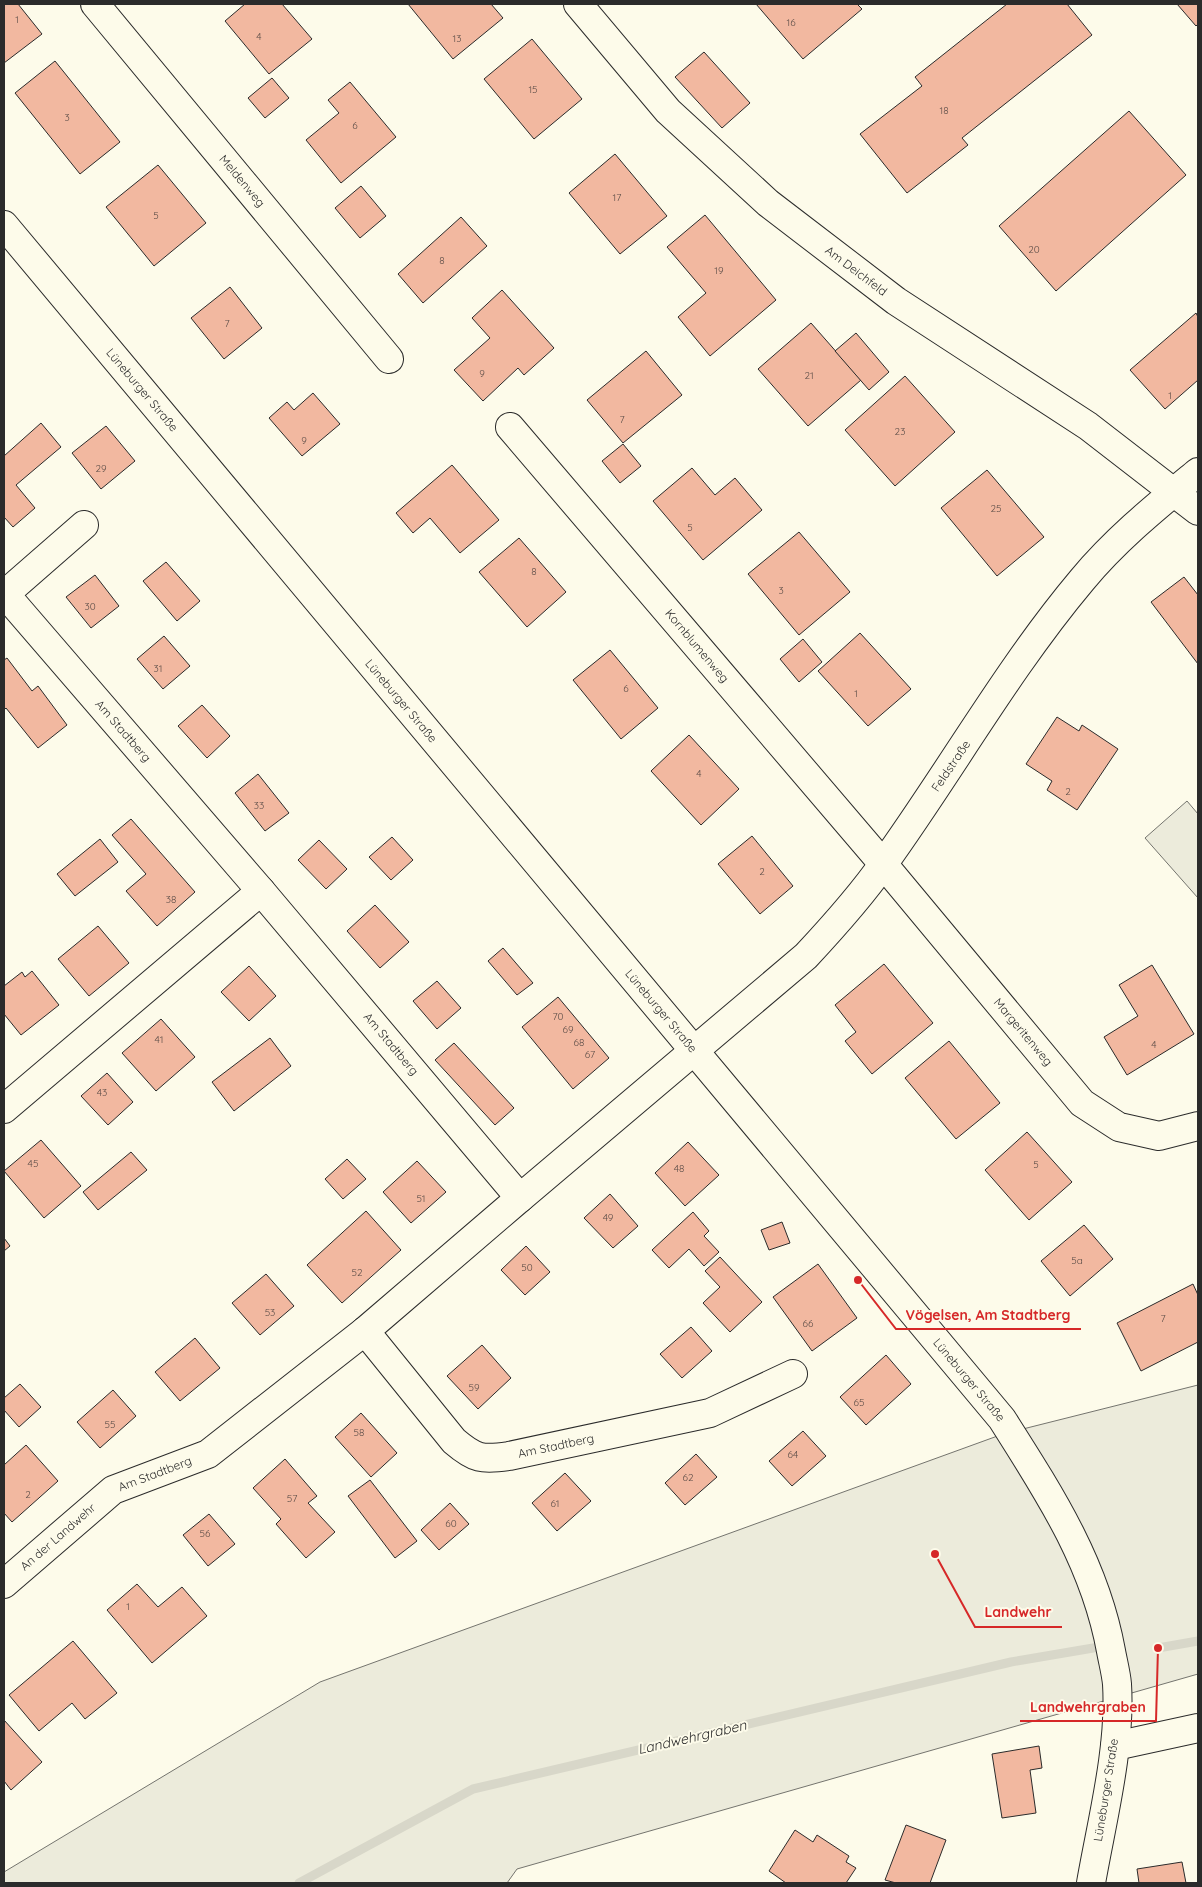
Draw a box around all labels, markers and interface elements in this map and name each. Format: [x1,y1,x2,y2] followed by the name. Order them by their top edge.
[15,13,19,26] house number: 1
[786,16,796,29] house number: 16
[256,30,262,43] house number: 4
[453,32,461,45] house number: 13
[528,83,538,96] house number: 15
[939,104,949,117] house number: 18
[64,111,70,124] house number: 3
[352,119,358,132] house number: 6
[216,152,269,210] street label: Meldenweg
[613,191,621,204] house number: 17
[153,209,159,222] house number: 5
[822,242,890,299] street label: Am Deichfeld
[1028,243,1040,256] house number: 20
[439,254,445,267] house number: 8
[714,264,724,277] house number: 19
[224,317,230,330] house number: 7
[103,345,182,434] street label: Lüneburger Straße
[479,367,485,380] house number: 9
[804,369,814,382] house number: 21
[1168,389,1172,402] house number: 1
[619,413,625,426] house number: 7
[895,425,905,438] house number: 23
[301,434,307,447] house number: 9
[95,462,107,475] house number: 29
[991,502,1002,515] house number: 25
[687,521,693,534] house number: 5
[531,565,537,578] house number: 8
[778,584,784,597] house number: 3
[84,600,96,613] house number: 30
[662,606,732,685] street label: Kornblumenweg
[362,656,441,745] street label: Lüneburger Straße
[154,662,162,675] house number: 31
[623,682,629,695] house number: 6
[854,687,858,700] house number: 1
[92,697,154,765] street label: Am Stadtberg
[928,737,973,794] street label: Feldstraße
[696,767,702,780] house number: 4
[1065,785,1071,798] house number: 2
[254,799,264,812] house number: 33
[759,865,765,878] house number: 2
[166,893,176,906] house number: 38
[622,966,701,1055] street label: Lüneburger Straße
[991,995,1056,1069] street label: Margeritenweg
[361,1009,422,1078] street label: Am Stadtberg
[552,1010,564,1023] house number: 70
[563,1023,574,1036] house number: 69
[155,1033,163,1046] house number: 41
[574,1036,584,1049] house number: 68
[1151,1038,1157,1051] house number: 4
[585,1048,595,1061] house number: 67
[97,1086,107,1099] house number: 43
[28,1157,38,1170] house number: 45
[1033,1158,1039,1171] house number: 5
[674,1162,684,1175] house number: 48
[416,1192,426,1205] house number: 51
[603,1211,614,1224] house number: 49
[1071,1254,1083,1267] house number: 5a
[521,1261,533,1274] house number: 50
[352,1266,363,1279] house number: 52
[896,1300,1081,1329] callout: Vögelsen, Am Stadtberg
[265,1306,275,1319] house number: 53
[905,1306,1071,1324] text: Vögelsen, Am Stadtberg
[1160,1312,1166,1325] house number: 7
[803,1317,814,1330] house number: 66
[930,1335,1009,1424] street label: Lüneburger Straße
[468,1381,480,1394] house number: 59
[854,1396,864,1409] house number: 65
[105,1418,115,1431] house number: 55
[354,1426,364,1439] house number: 58
[516,1430,595,1461] street label: Am Stadtberg
[788,1448,798,1461] house number: 64
[116,1453,194,1494] street label: Am Stadtberg
[683,1471,694,1484] house number: 62
[25,1488,31,1501] house number: 2
[287,1492,297,1505] house number: 57
[550,1497,560,1510] house number: 61
[17,1500,99,1573] street label: An der Landwehr
[445,1517,457,1530] house number: 60
[200,1527,211,1540] house number: 56
[975,1598,1062,1627] callout: Landwehr
[126,1600,130,1613] house number: 1
[984,1603,1052,1621] text: Landwehr
[1020,1692,1156,1721] callout: Landwehrgraben
[1030,1698,1146,1716] text: Landwehrgraben
[636,1716,749,1758] water label: Landwehrgraben
[1090,1737,1121,1842] street label: Lüneburger Straße

